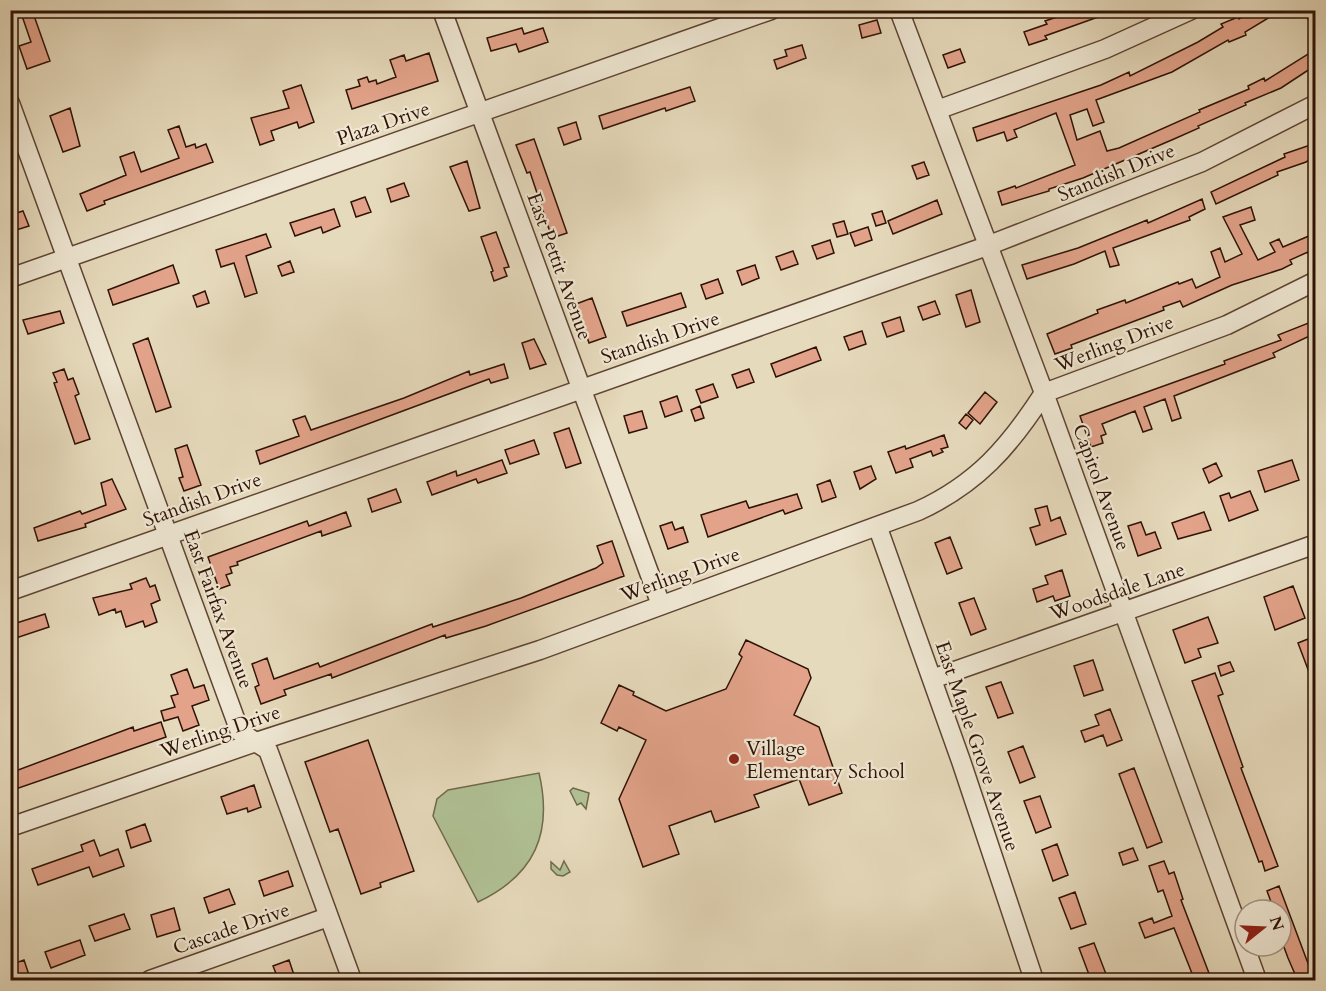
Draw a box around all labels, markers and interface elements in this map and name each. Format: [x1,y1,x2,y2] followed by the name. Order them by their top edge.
[333,95,433,152] street label: Plaza Drive
[1054,137,1179,208] street label: Standish Drive
[520,189,599,344] street label: East Pettit Avenue
[597,305,723,370] street label: Standish Drive
[1050,308,1178,379] street label: Werling Drive
[1066,420,1137,554] street label: Capitol Avenue
[139,466,265,533] street label: Standish Drive
[177,526,260,692] street label: East Fairfax Avenue
[616,540,744,609] street label: Werling Drive
[1045,556,1188,628] street label: Woodsdale Lane
[929,638,1026,855] street label: East Maple Grove Avenue
[155,698,284,765] street label: Werling Drive
[746,735,905,785] place label: Village Elementary School
[727,752,741,766] marker: Village Elementary School
[169,896,293,961] street label: Cascade Drive
[1233,898,1293,958] north arrow
[1264,914,1289,934] text: N

